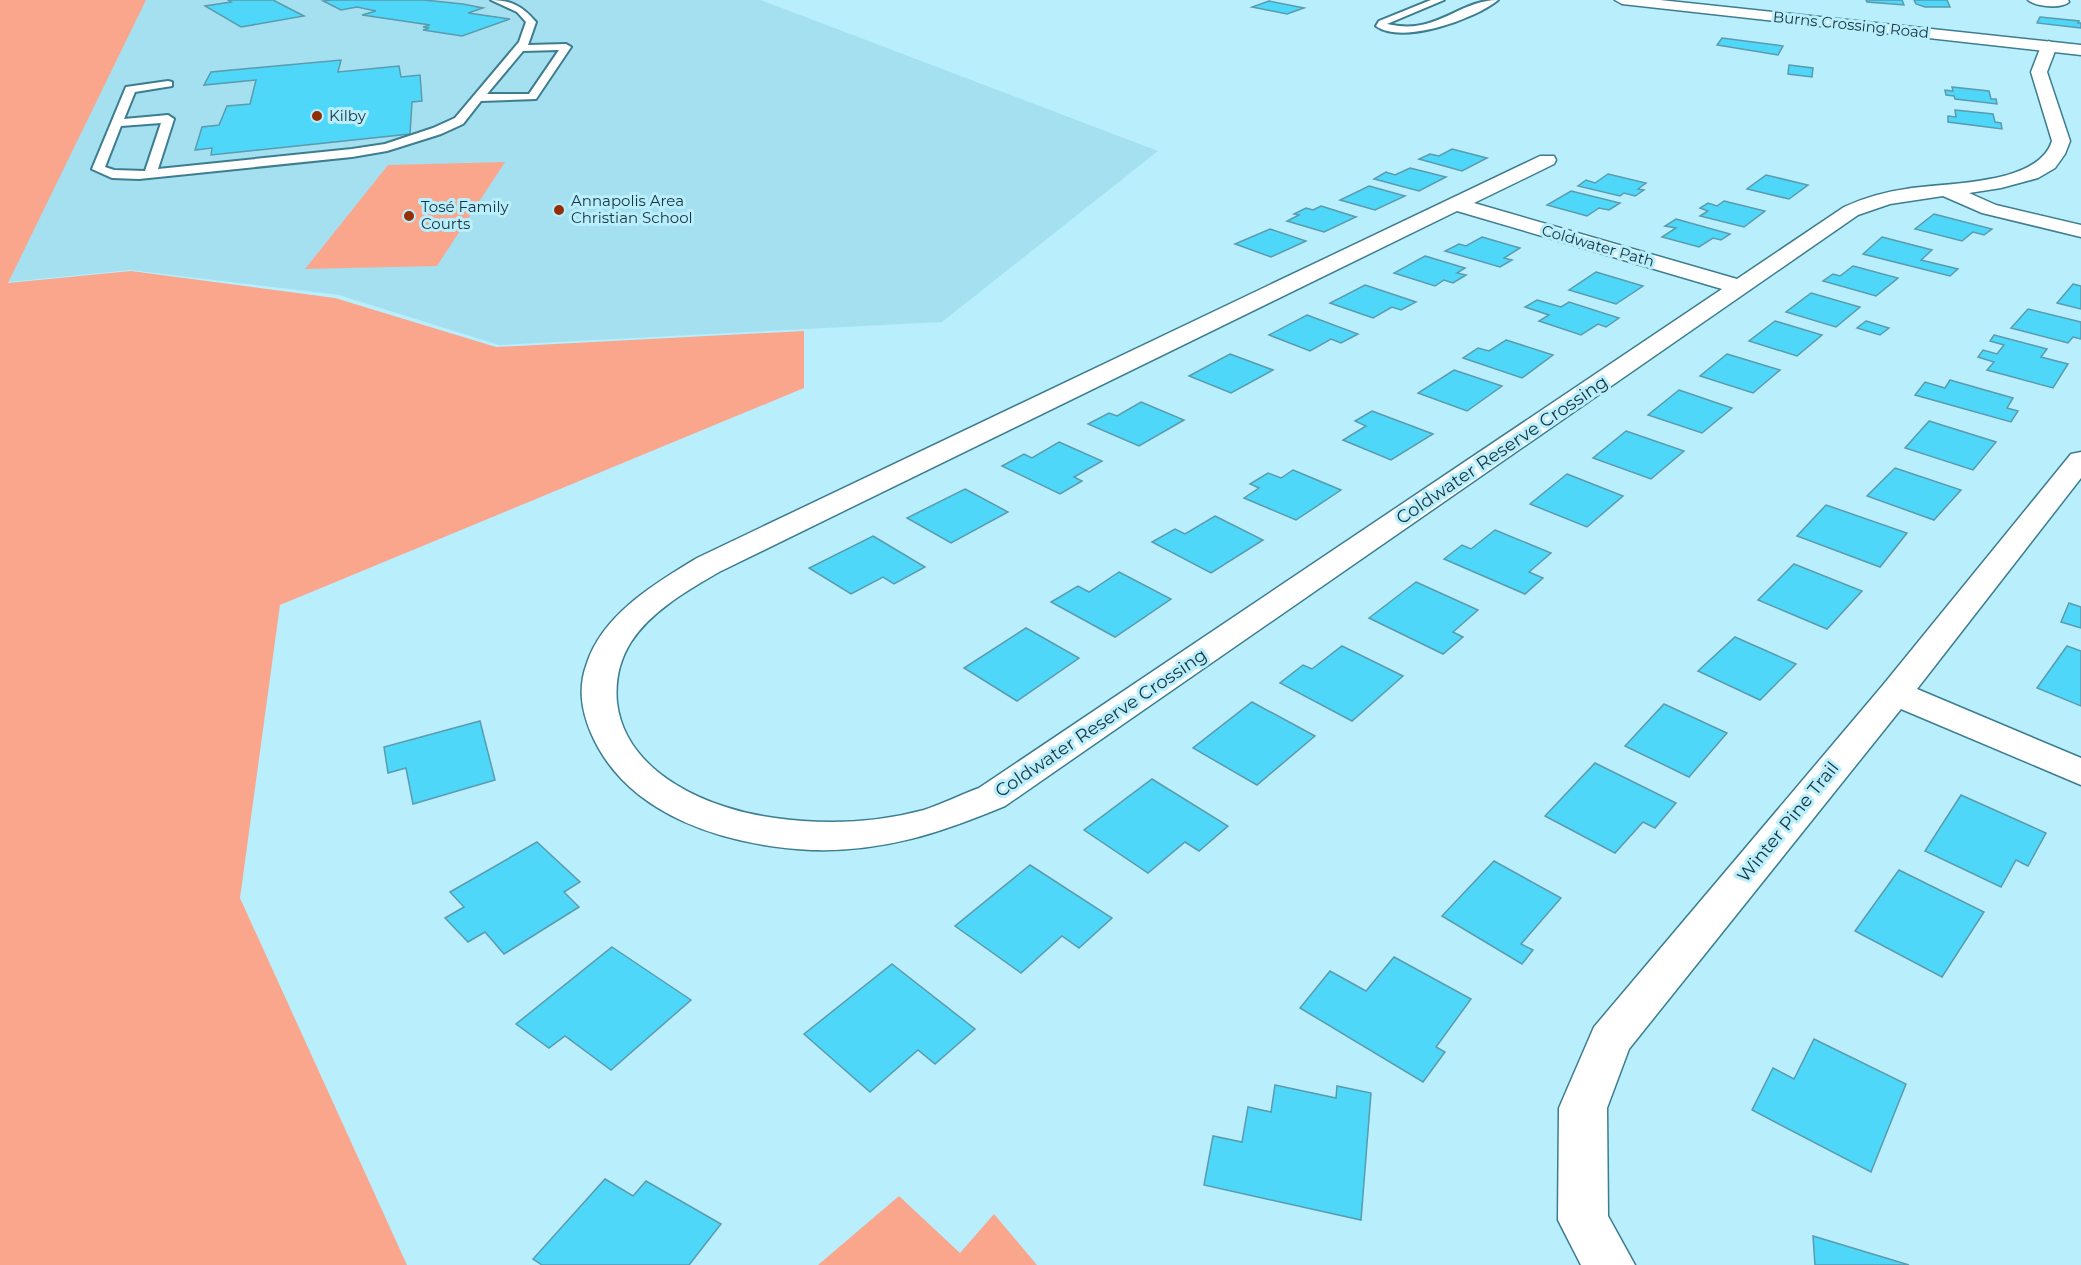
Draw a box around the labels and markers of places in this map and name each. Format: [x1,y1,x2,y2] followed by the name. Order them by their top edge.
[329,106,367,125] place label: Kilby
[310,109,324,123] marker: Kilby
[571,191,693,227] place label: Annapolis Area Christian School
[421,197,509,233] place label: Tosé Family Courts
[552,203,566,217] marker: Annapolis Area Christian School
[402,209,416,223] marker: Tosé Family Courts

